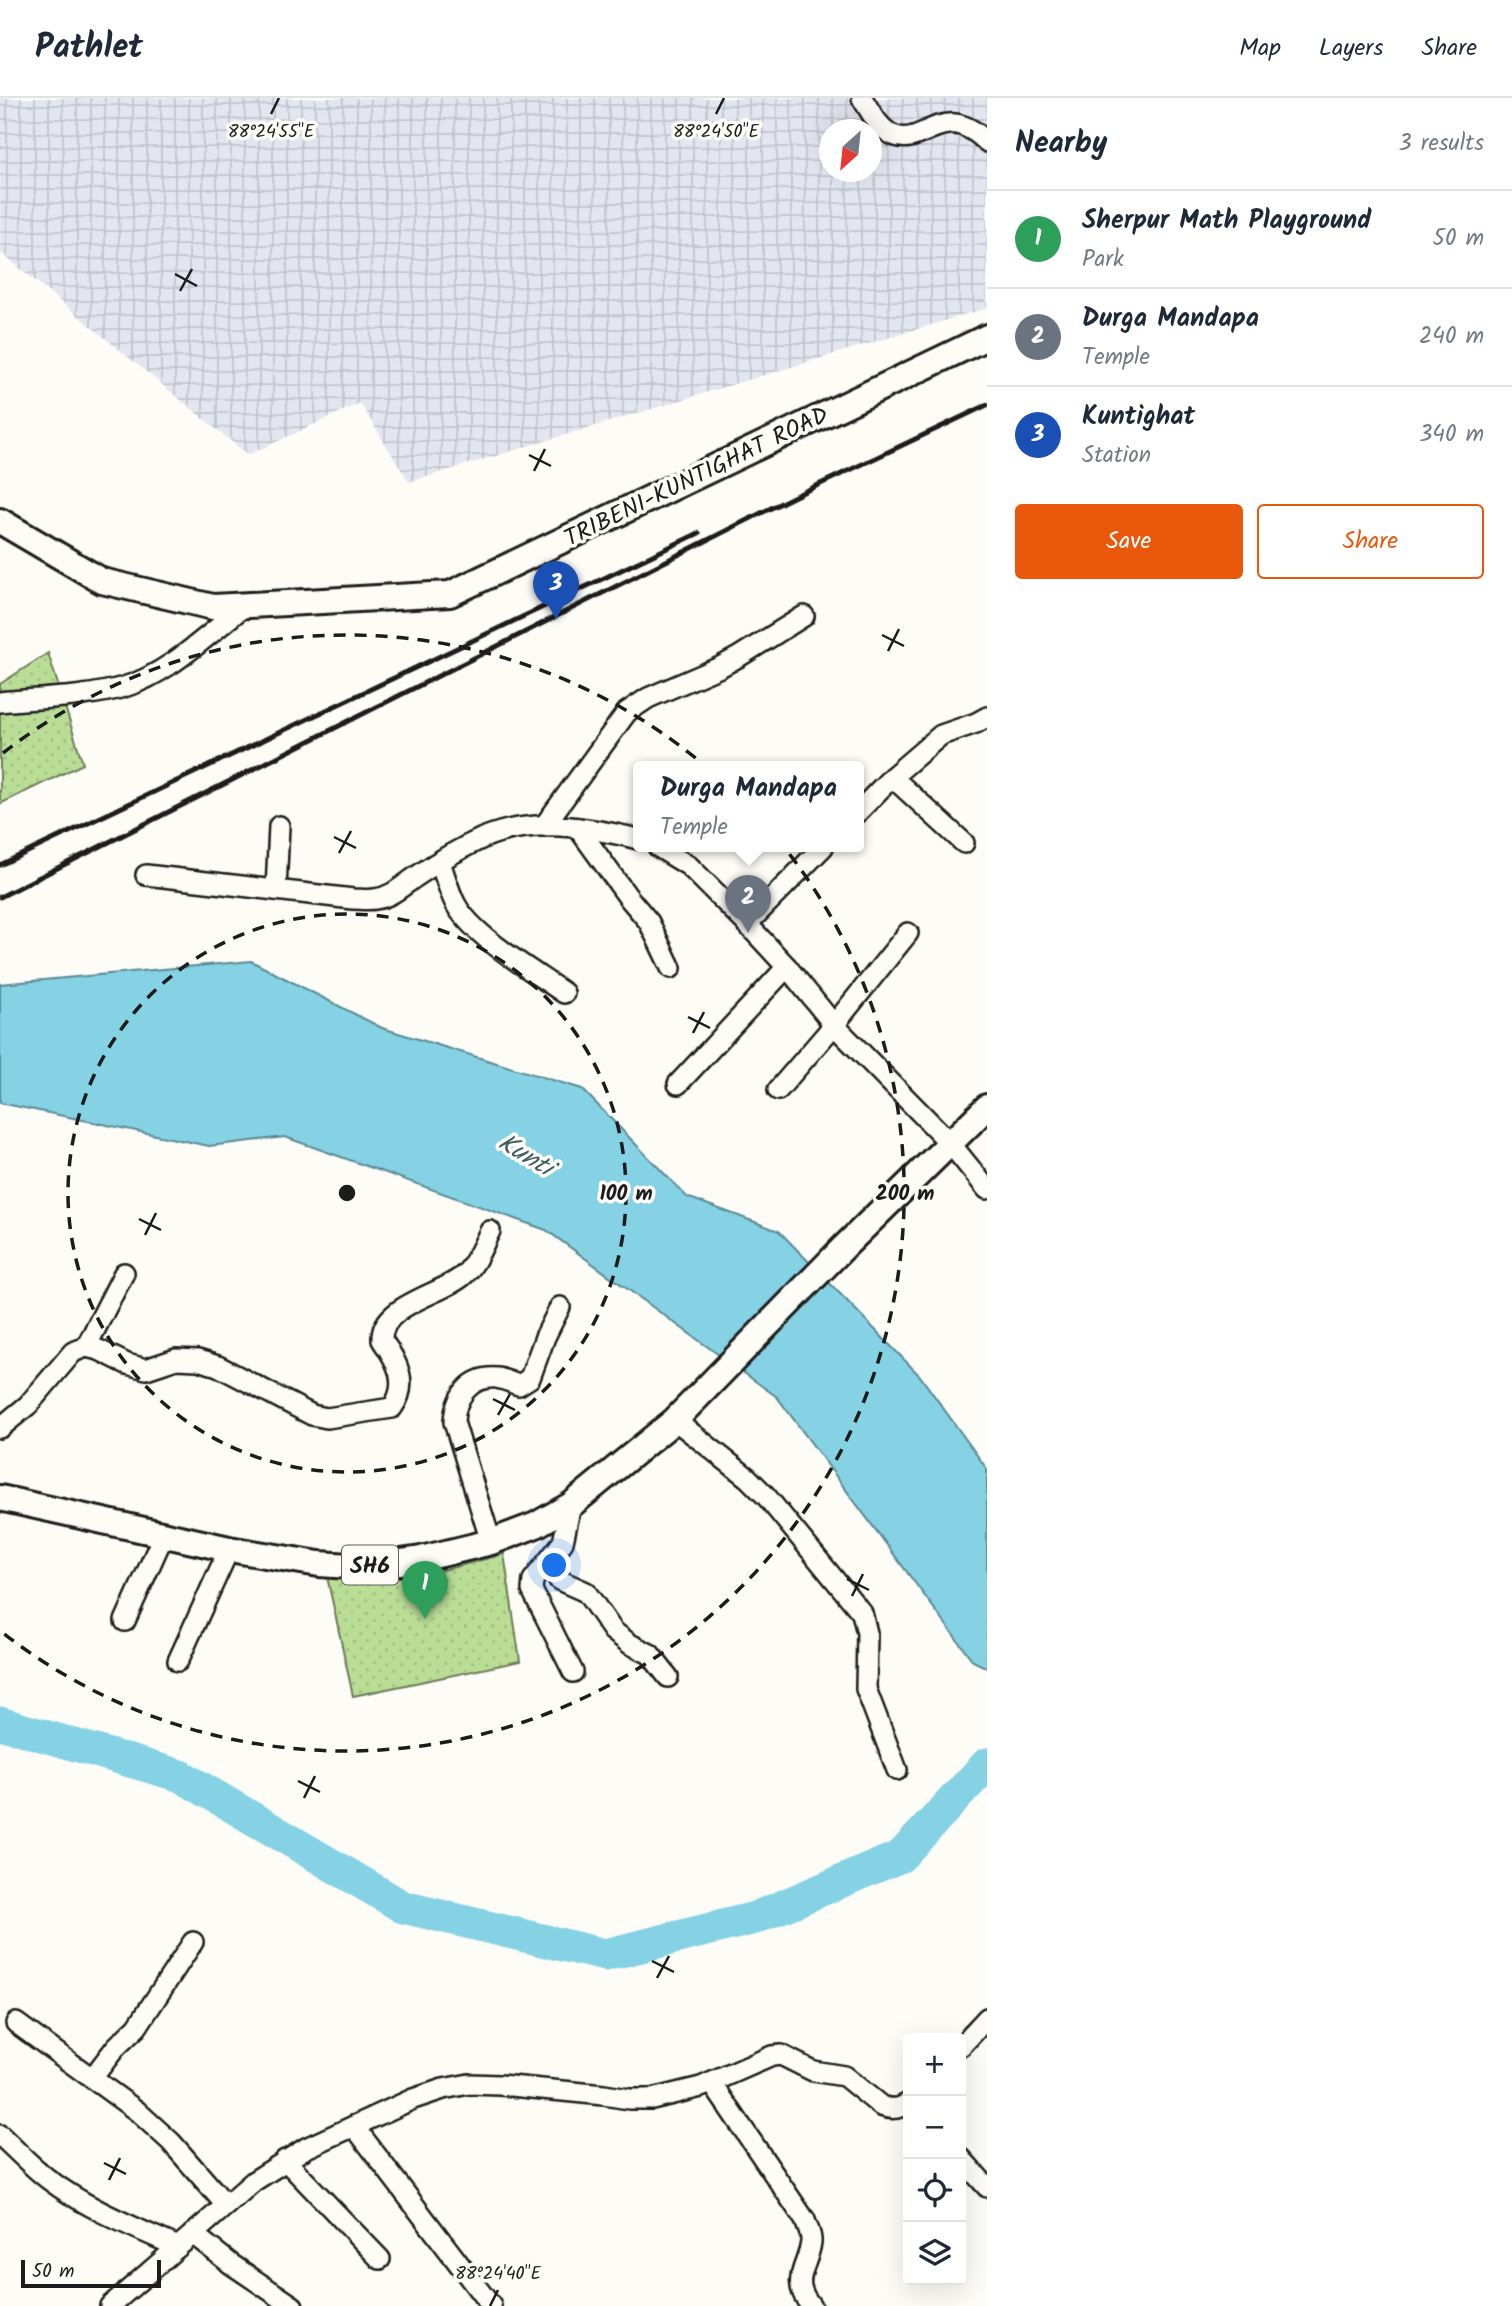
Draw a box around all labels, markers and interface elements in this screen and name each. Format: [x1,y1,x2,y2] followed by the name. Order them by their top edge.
[35,22,143,75] text: Pathlet
[1239,29,1281,68] text: Map
[1319,29,1383,68] text: Layers
[1421,29,1477,68] text: Share
[228,118,315,147] text: 88°24'55"E
[673,118,759,147] text: 88°24'50"E
[819,119,882,182] north arrow
[1015,120,1107,168] text: Nearby
[1398,126,1484,162] text: 3 results
[1082,200,1371,242] text: Sherpur Math Playground
[1035,221,1041,257] text: 1
[1433,221,1484,257] text: 50 m
[1082,242,1124,278] text: Park
[1082,298,1259,340] text: Durga Mandapa
[1031,319,1045,355] text: 2
[1419,319,1484,355] text: 240 m
[1082,340,1150,376] text: Temple
[558,396,836,558] street label: TRIBENI-KUNTIGHAT ROAD
[1082,396,1195,438] text: Kuntighat
[1032,417,1044,453] text: 3
[1419,417,1484,453] text: 340 m
[1082,438,1151,474] text: Station
[1015,504,1243,579] button: Save
[1257,504,1484,579] button: Share
[533,561,579,619] pin: 3
[633,761,864,852] popup
[660,768,837,810] text: Durga Mandapa
[660,810,728,846] text: Temple
[725,875,771,933] pin: 2
[489,1123,566,1192] water label: Kunti
[599,1178,653,1211] text: 100 m
[875,1178,935,1211] text: 200 m
[335,1181,359,1205] centre of rings
[342,1546,398,1584] road number: SH6
[537,1548,571,1582] your location
[402,1561,448,1619] pin: 1
[903,2033,966,2285] map controls
[903,2033,966,2096] button: +
[903,2096,966,2159] button: −
[903,2159,966,2222] button: locate
[903,2222,966,2285] button: layers
[21,2257,161,2289] scale bar
[32,2257,74,2287] text: 50 m
[455,2260,542,2289] text: 88°24'40"E

